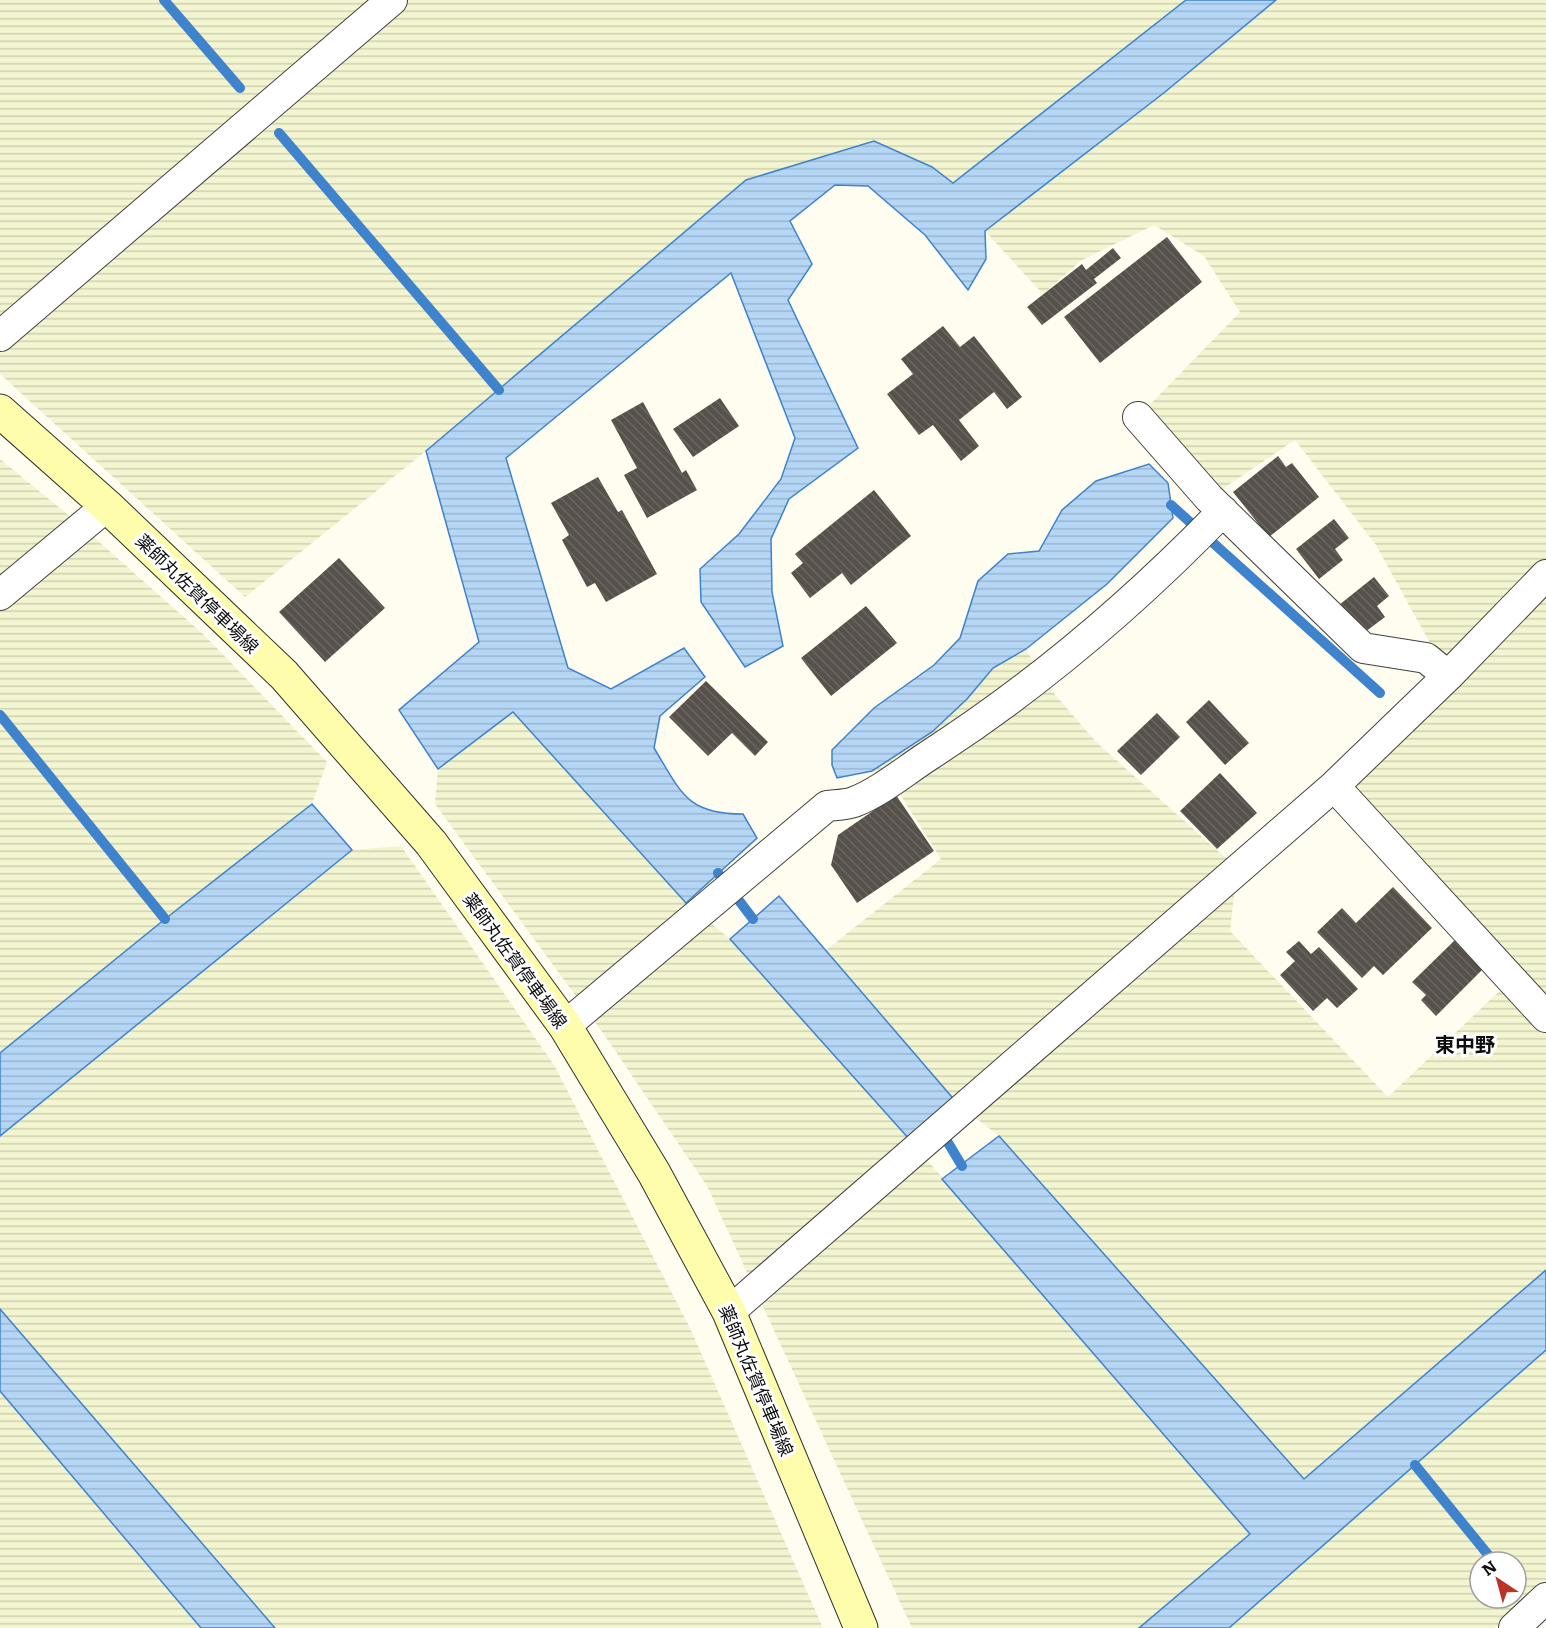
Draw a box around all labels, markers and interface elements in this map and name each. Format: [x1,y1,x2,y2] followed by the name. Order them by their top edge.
[130,527,266,659] street label: 薬師丸佐賀停車場線
[457,887,575,1033] street label: 薬師丸佐賀停車場線
[1435,1028,1495,1058] district label: 東中野
[713,1300,801,1460] street label: 薬師丸佐賀停車場線
[1468,1550,1528,1610] north arrow
[1476,1553,1501,1581] text: N

